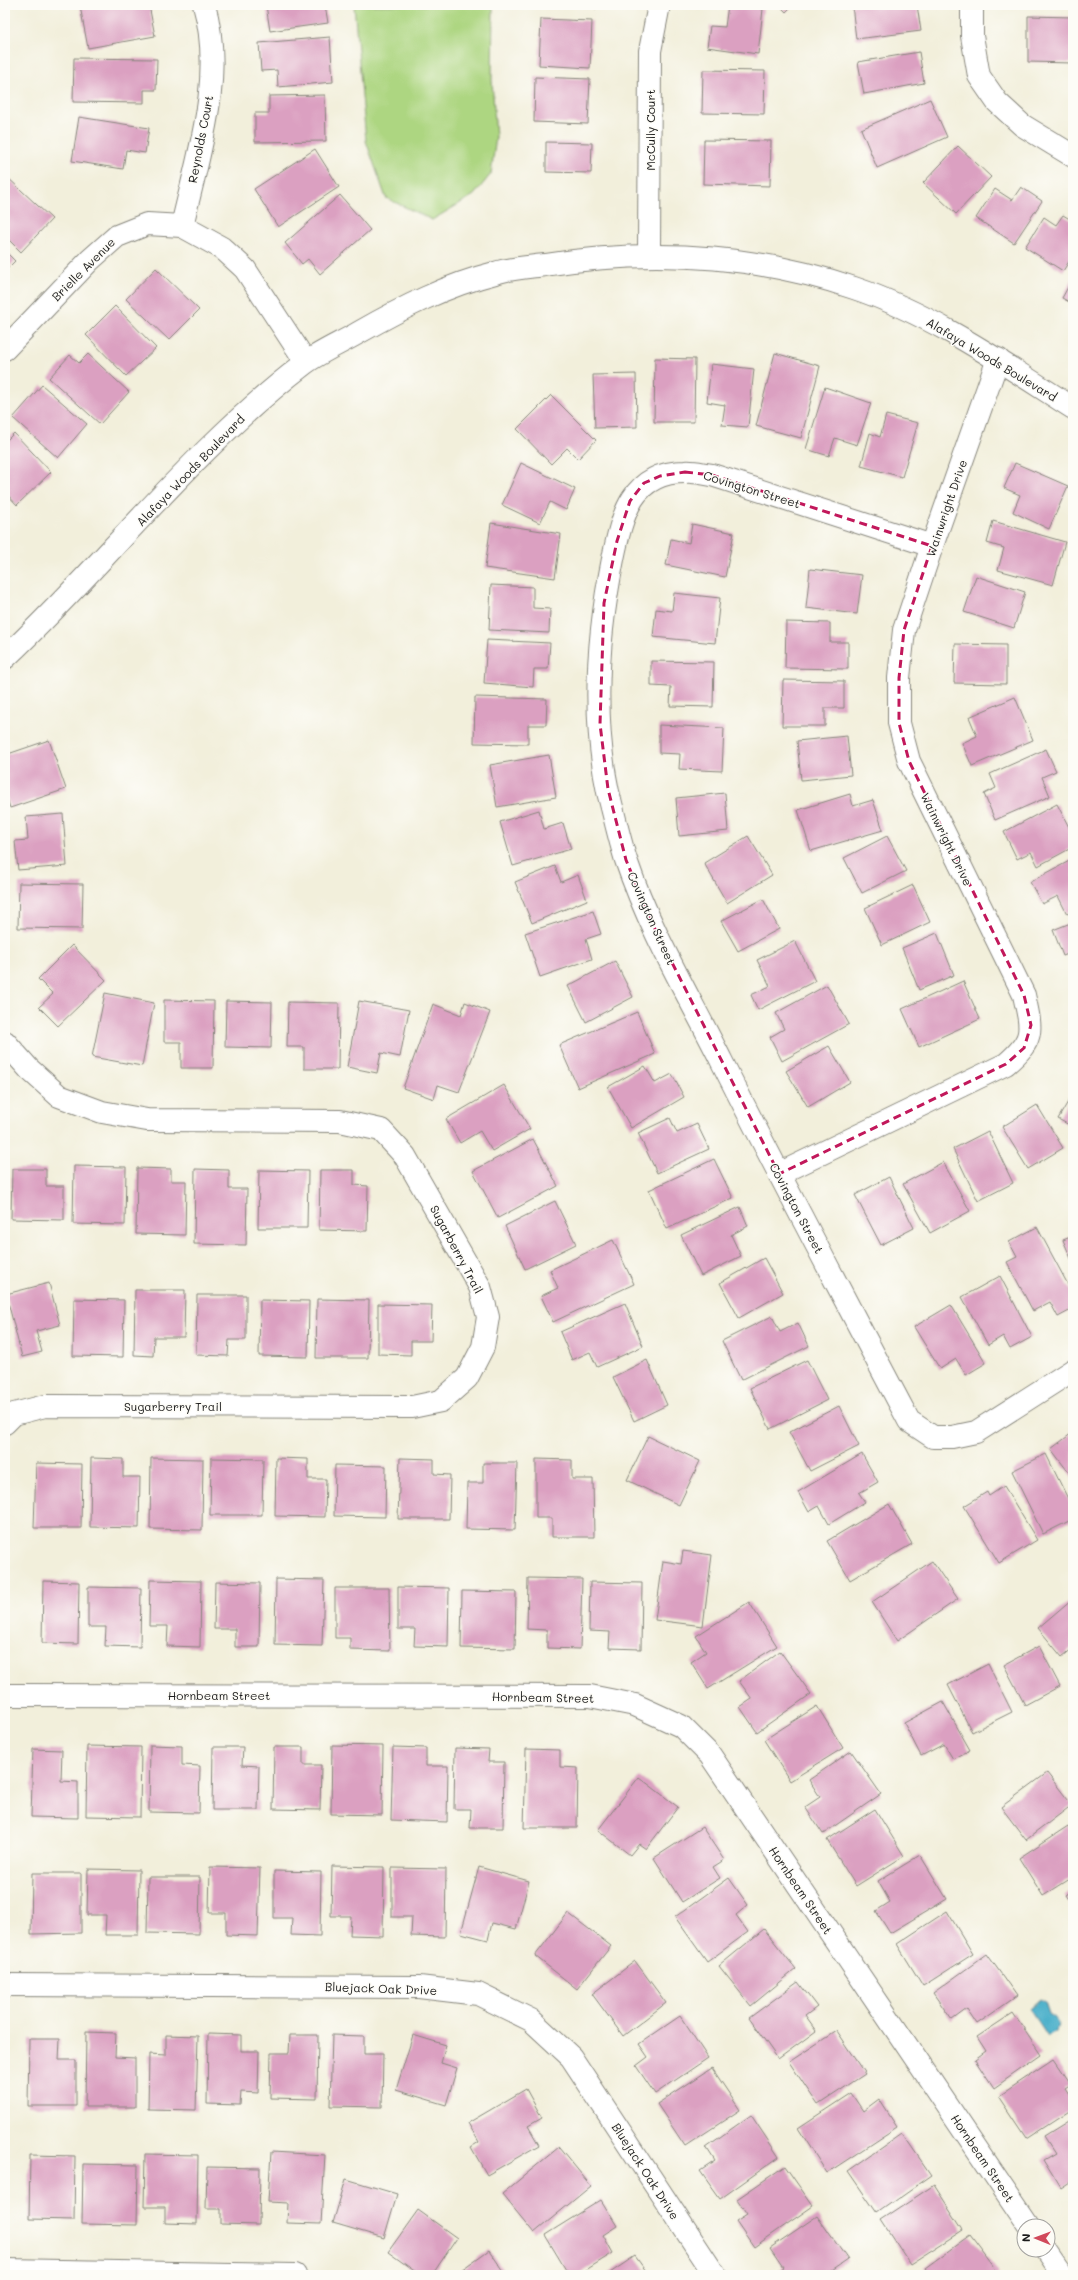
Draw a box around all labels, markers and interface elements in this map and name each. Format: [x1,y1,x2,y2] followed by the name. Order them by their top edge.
[642,89,658,171] street label: McCully Court
[184,94,216,184] street label: Reynolds Court
[48,234,118,304] street label: Brielle Avenue
[924,314,1061,405] street label: Alafaya Woods Boulevard
[132,410,248,529] street label: Alafaya Woods Boulevard
[922,457,970,559] street label: Wainwright Drive
[702,467,802,511] street label: Covington Street
[917,790,977,888] street label: Wainwright Drive
[624,869,680,967] street label: Covington Street
[766,1160,828,1256] street label: Covington Street
[427,1202,487,1296] street label: Sugarberry Trail
[124,1398,222,1414] street label: Sugarberry Trail
[168,1687,270,1703] street label: Hornbeam Street
[492,1688,594,1706] street label: Hornbeam Street
[766,1843,836,1937] street label: Hornbeam Street
[325,1978,437,1998] street label: Bluejack Oak Drive
[948,2111,1018,2205] street label: Hornbeam Street
[609,2120,683,2222] street label: Bluejack Oak Drive
[1016,2218,1056,2258] north arrow
[1018,2234,1033,2242] text: N

